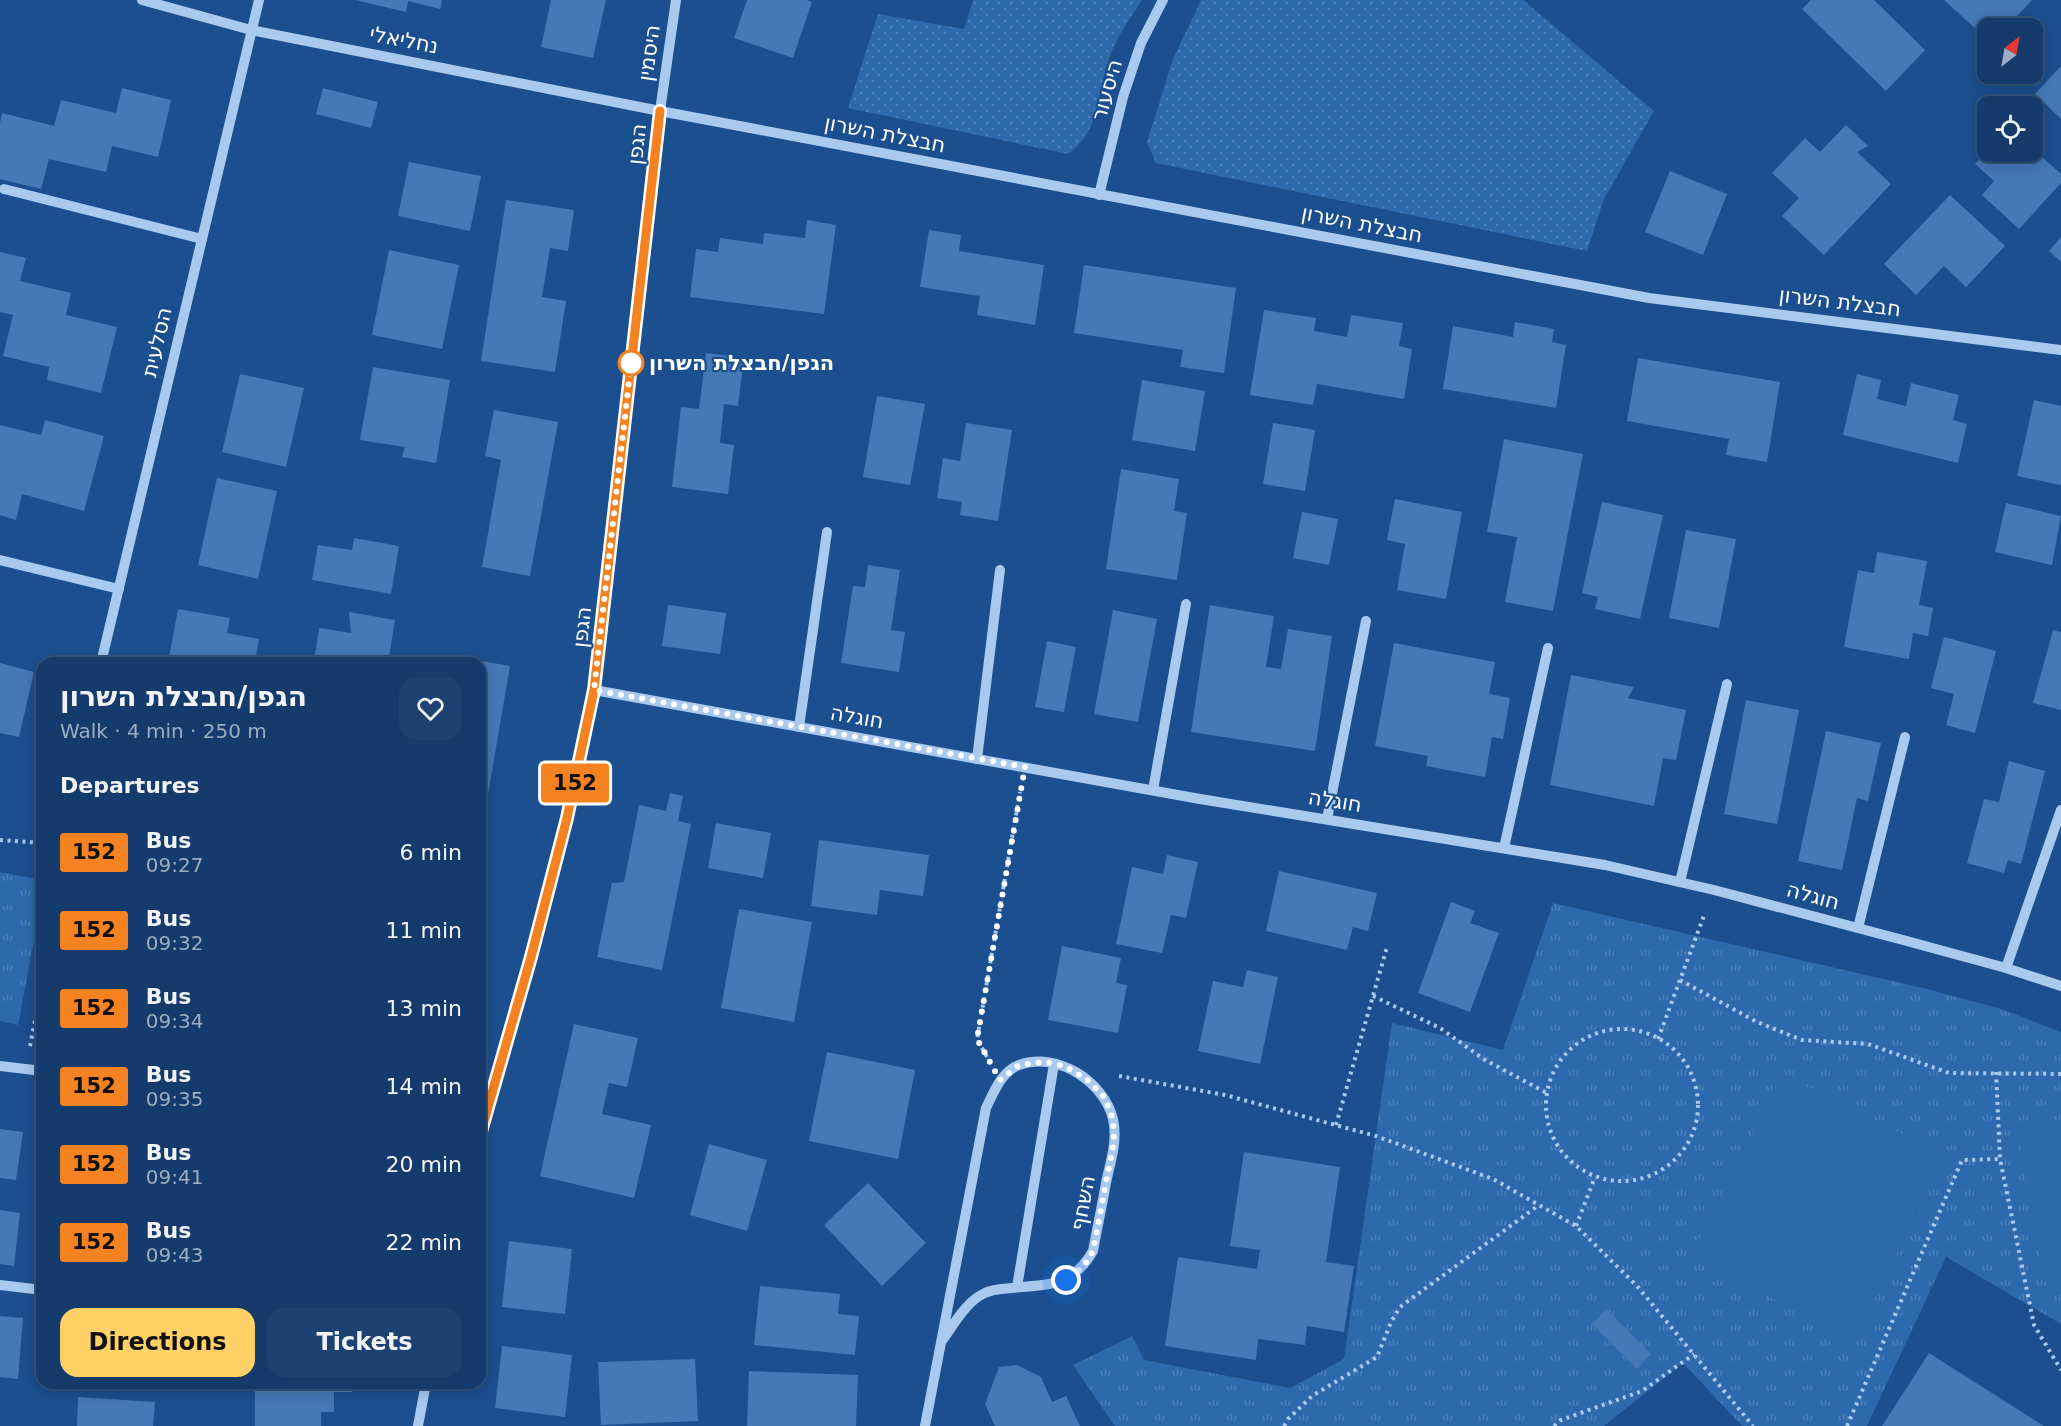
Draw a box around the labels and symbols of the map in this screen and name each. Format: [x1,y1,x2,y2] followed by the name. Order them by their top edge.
[1977,18,2043,84] north arrow
[368,22,440,58] street label: נחליאלי
[633,23,665,83] street label: היסמין
[1087,57,1127,123] street label: היסעור
[823,111,947,157] street label: חבצלת השרון
[623,122,651,166] street label: הגפן
[1300,201,1424,247] street label: חבצלת השרון
[1778,283,1902,321] street label: חבצלת השרון
[137,305,177,379] street label: הסלעית
[618,350,644,376] marker: הגפן/חבצלת השרון
[649,351,834,375] place label: הגפן/חבצלת השרון
[568,605,596,649] street label: הגפן
[828,701,886,733] street label: חוגלה
[540,764,610,802] line badge: 152
[1307,785,1363,817] street label: חוגלה
[1784,877,1842,915] street label: חוגלה
[1066,1173,1100,1233] street label: השחף
[1051,1265,1081,1295] your location

